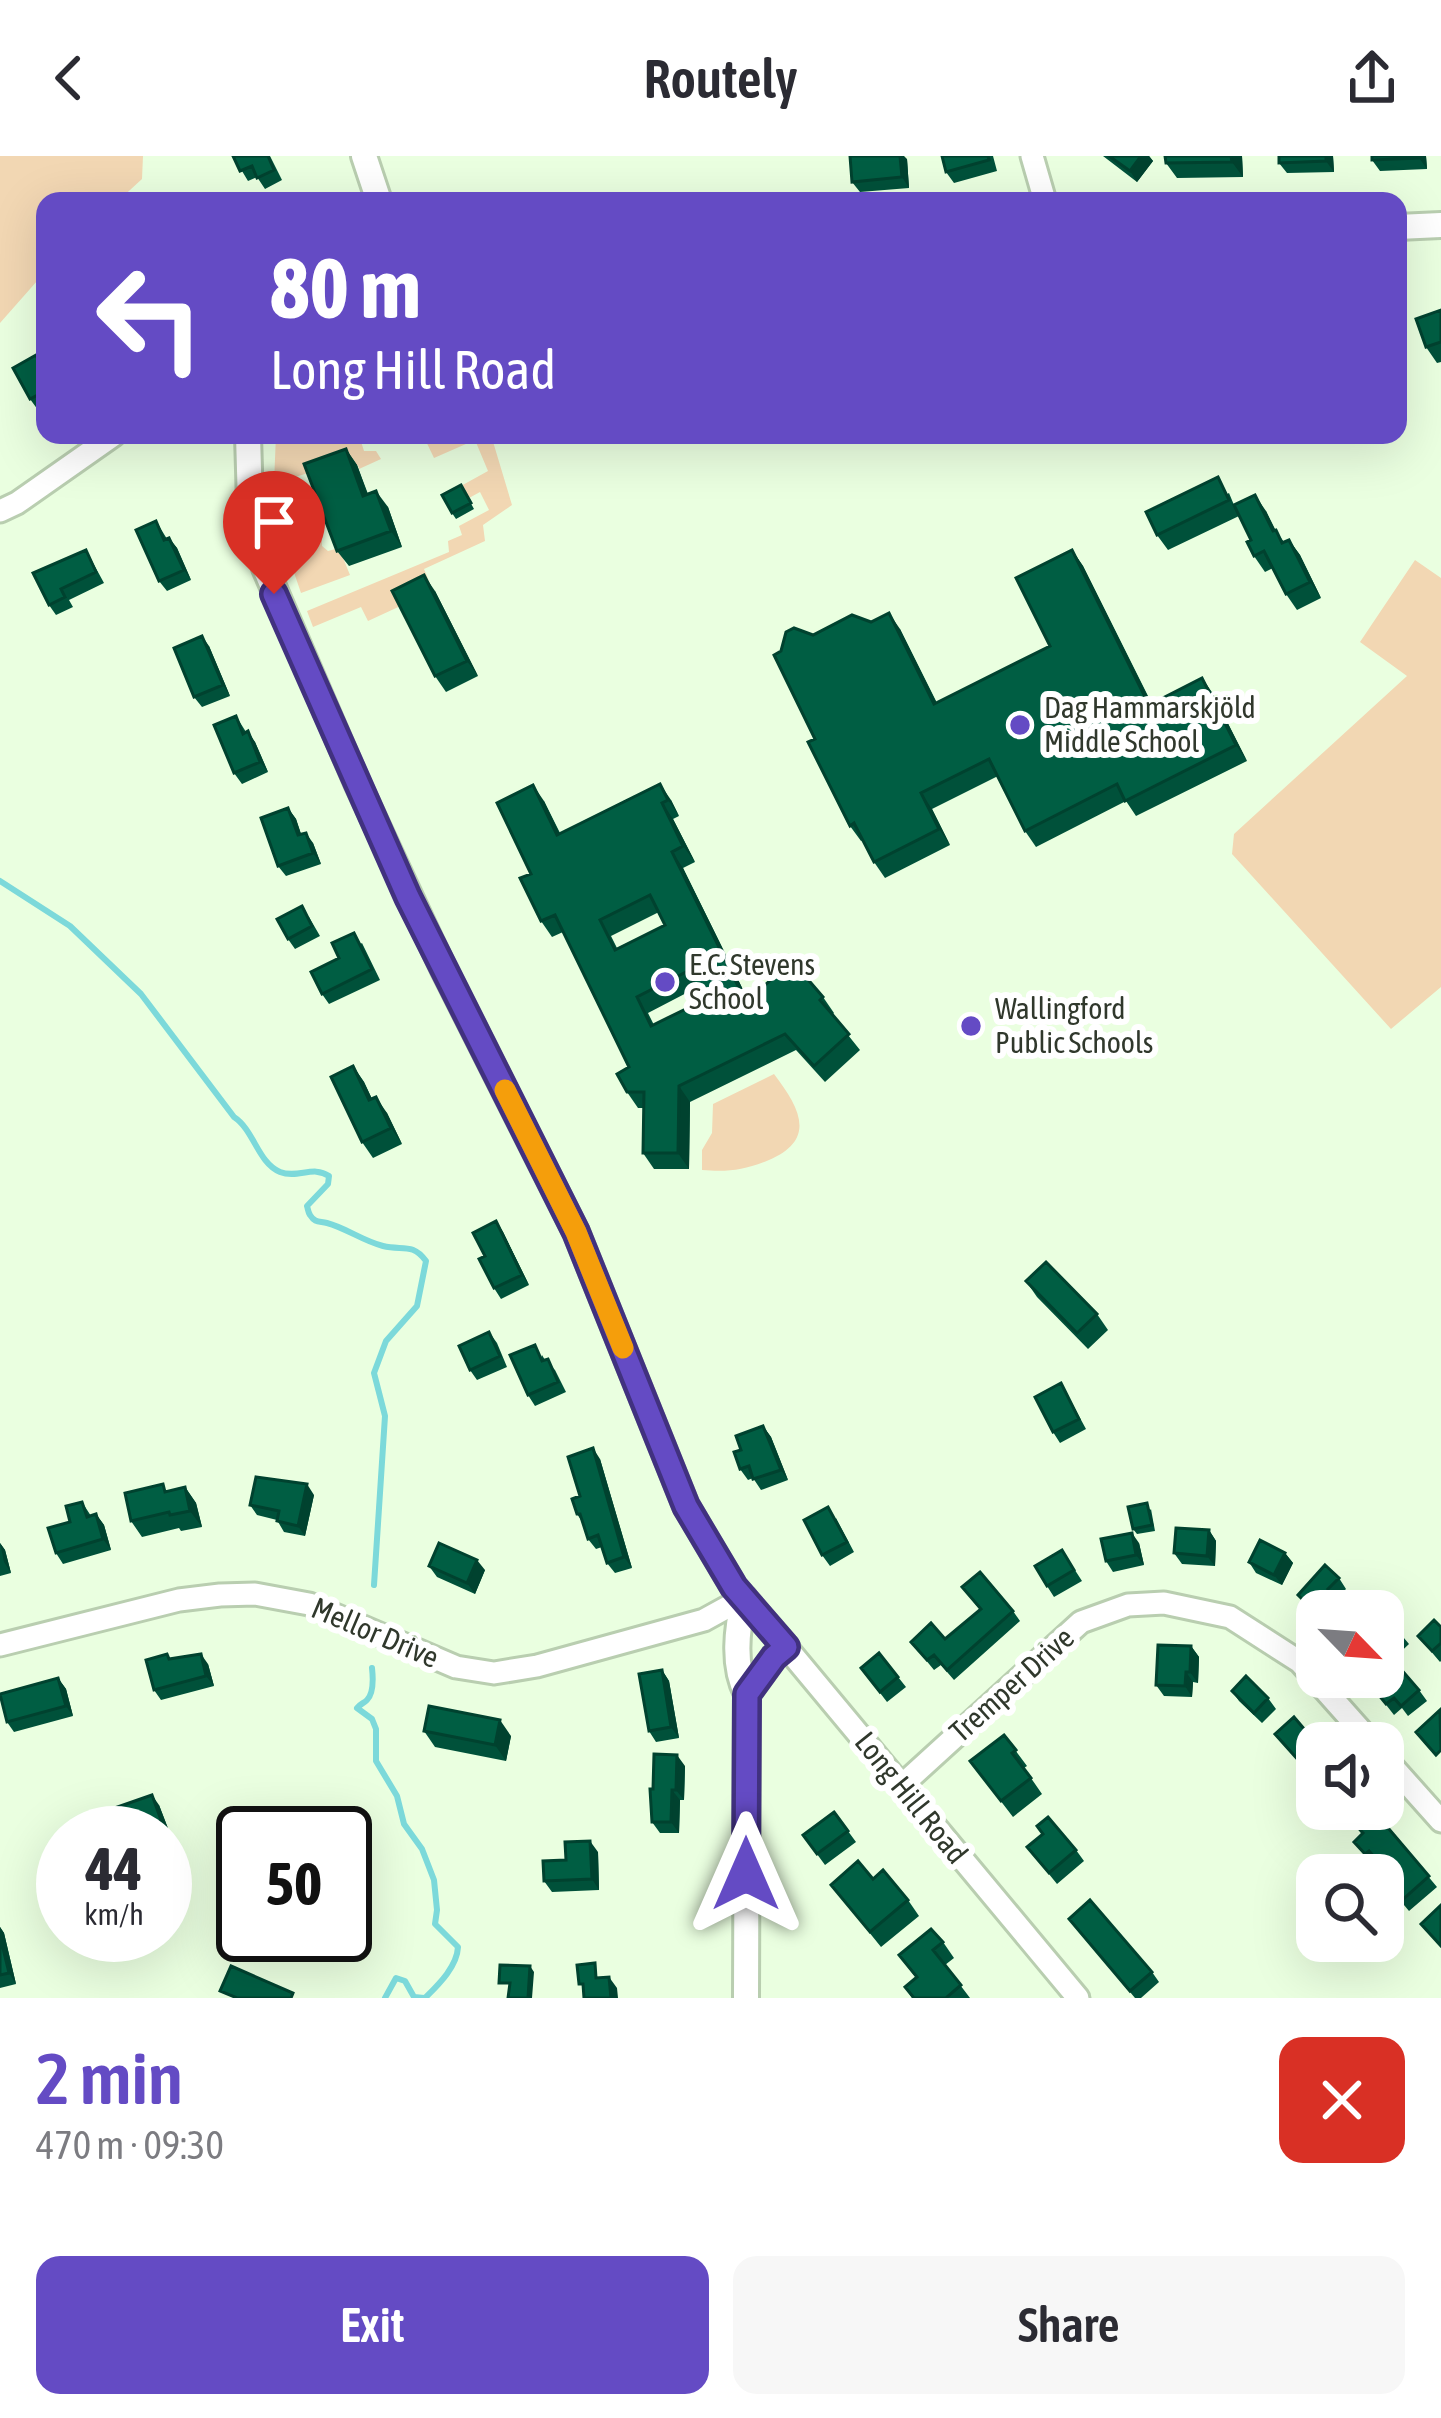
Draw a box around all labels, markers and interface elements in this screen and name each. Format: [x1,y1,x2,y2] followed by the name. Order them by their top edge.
[36,45,102,111] icon: back
[1339,45,1405,111] icon: share
[643,48,798,109] text: Routely
[72,240,228,396] icon: left
[270,240,421,336] text: 80 m
[270,339,556,400] text: Long Hill Road
[223,471,325,594] pin
[241,489,307,555] icon: arrive
[1044,690,1256,758] place label: Dag Hammarskjöld Middle School
[1007,712,1033,738] marker: Dag Hammarskjöld Middle School
[689,947,815,1015] place label: E.C. Stevens School
[652,969,678,995] marker: E.C. Stevens School
[995,991,1153,1059] place label: Wallingford Public Schools
[958,1013,984,1039] marker: Wallingford Public Schools
[307,1590,444,1674] street label: Mellor Drive
[1296,1590,1404,1698] north arrow
[1296,1590,1404,1962] map controls
[943,1620,1080,1749] street label: Tremper Drive
[1296,1722,1404,1830] button: sound
[849,1725,975,1870] street label: Long Hill Road
[216,1806,372,1962] speed limit sign: 50
[683,1811,809,1937] position arrow
[86,1834,142,1903] text: 44
[1296,1854,1404,1962] button: search
[84,1897,144,1931] text: km/h
[36,2037,183,2119] text: 2 min
[1279,2037,1405,2163] button: close
[36,2123,224,2167] text: 470 m · 09:30
[36,2256,709,2394] button: Exit
[733,2256,1405,2394] button: Share

